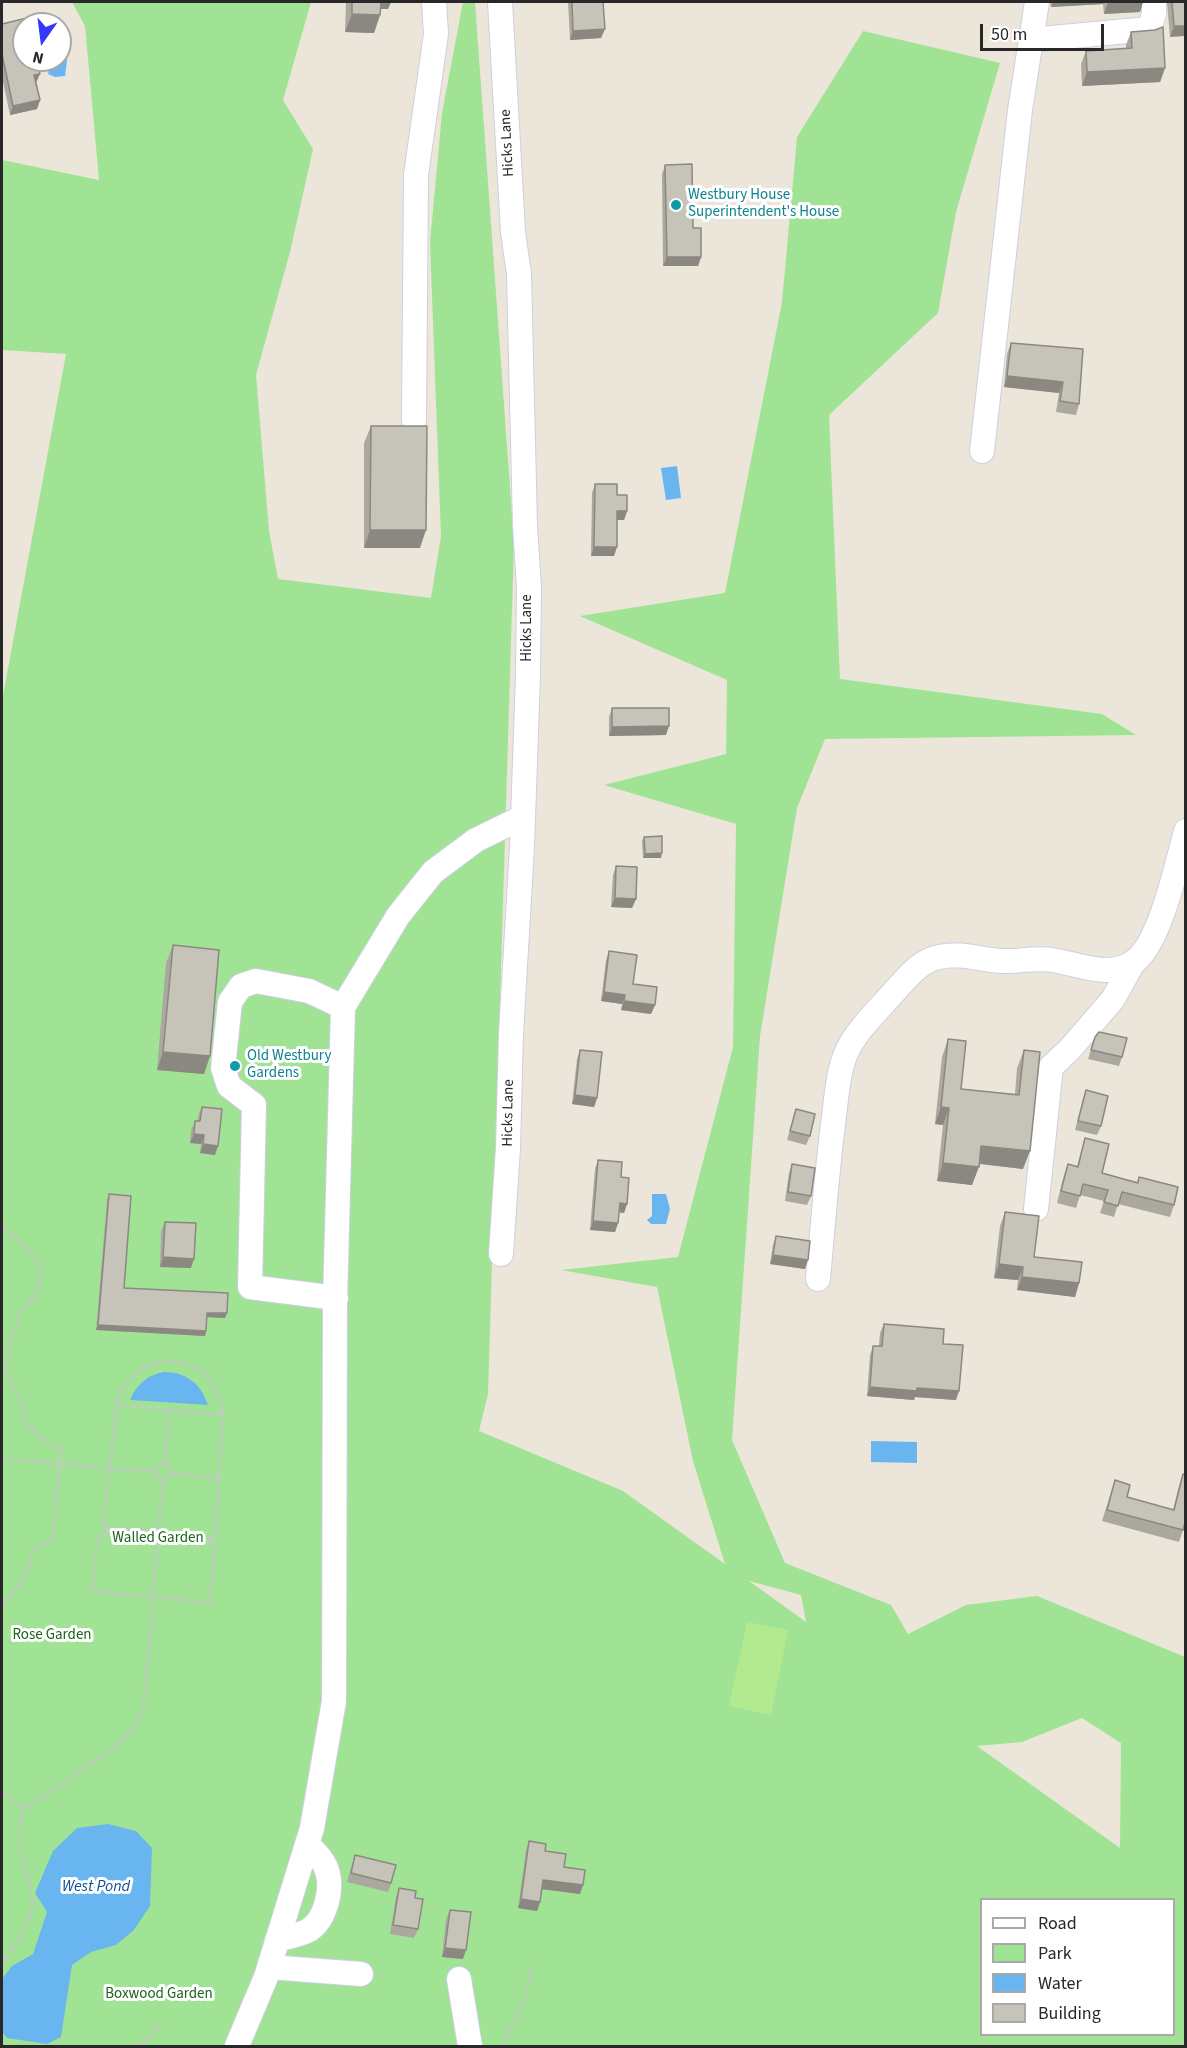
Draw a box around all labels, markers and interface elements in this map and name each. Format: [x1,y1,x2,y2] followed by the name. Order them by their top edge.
[12,12,72,72] north arrow
[983,12,1108,50] scale bar
[991,22,1027,47] text: 50 m
[30,46,46,69] text: N
[497,109,519,177] street label: Hicks Lane
[688,187,839,222] place label: Westbury House Superintendent's House
[669,198,683,212] marker: Westbury House Superintendent's House
[519,594,537,662] street label: Hicks Lane
[247,1048,331,1083] place label: Old Westbury Gardens
[228,1059,242,1073] marker: Old Westbury Gardens
[499,1079,519,1147] street label: Hicks Lane
[112,1530,204,1548] park label: Walled Garden
[12,1627,92,1645] park label: Rose Garden
[62,1877,130,1897] water label: West Pond
[980,1898,1175,2036] legend
[1038,1911,1077,1936] text: Road
[1038,1941,1072,1966] text: Park
[1038,1971,1082,1996] text: Water
[105,1986,213,2004] park label: Boxwood Garden
[1038,2001,1101,2026] text: Building

